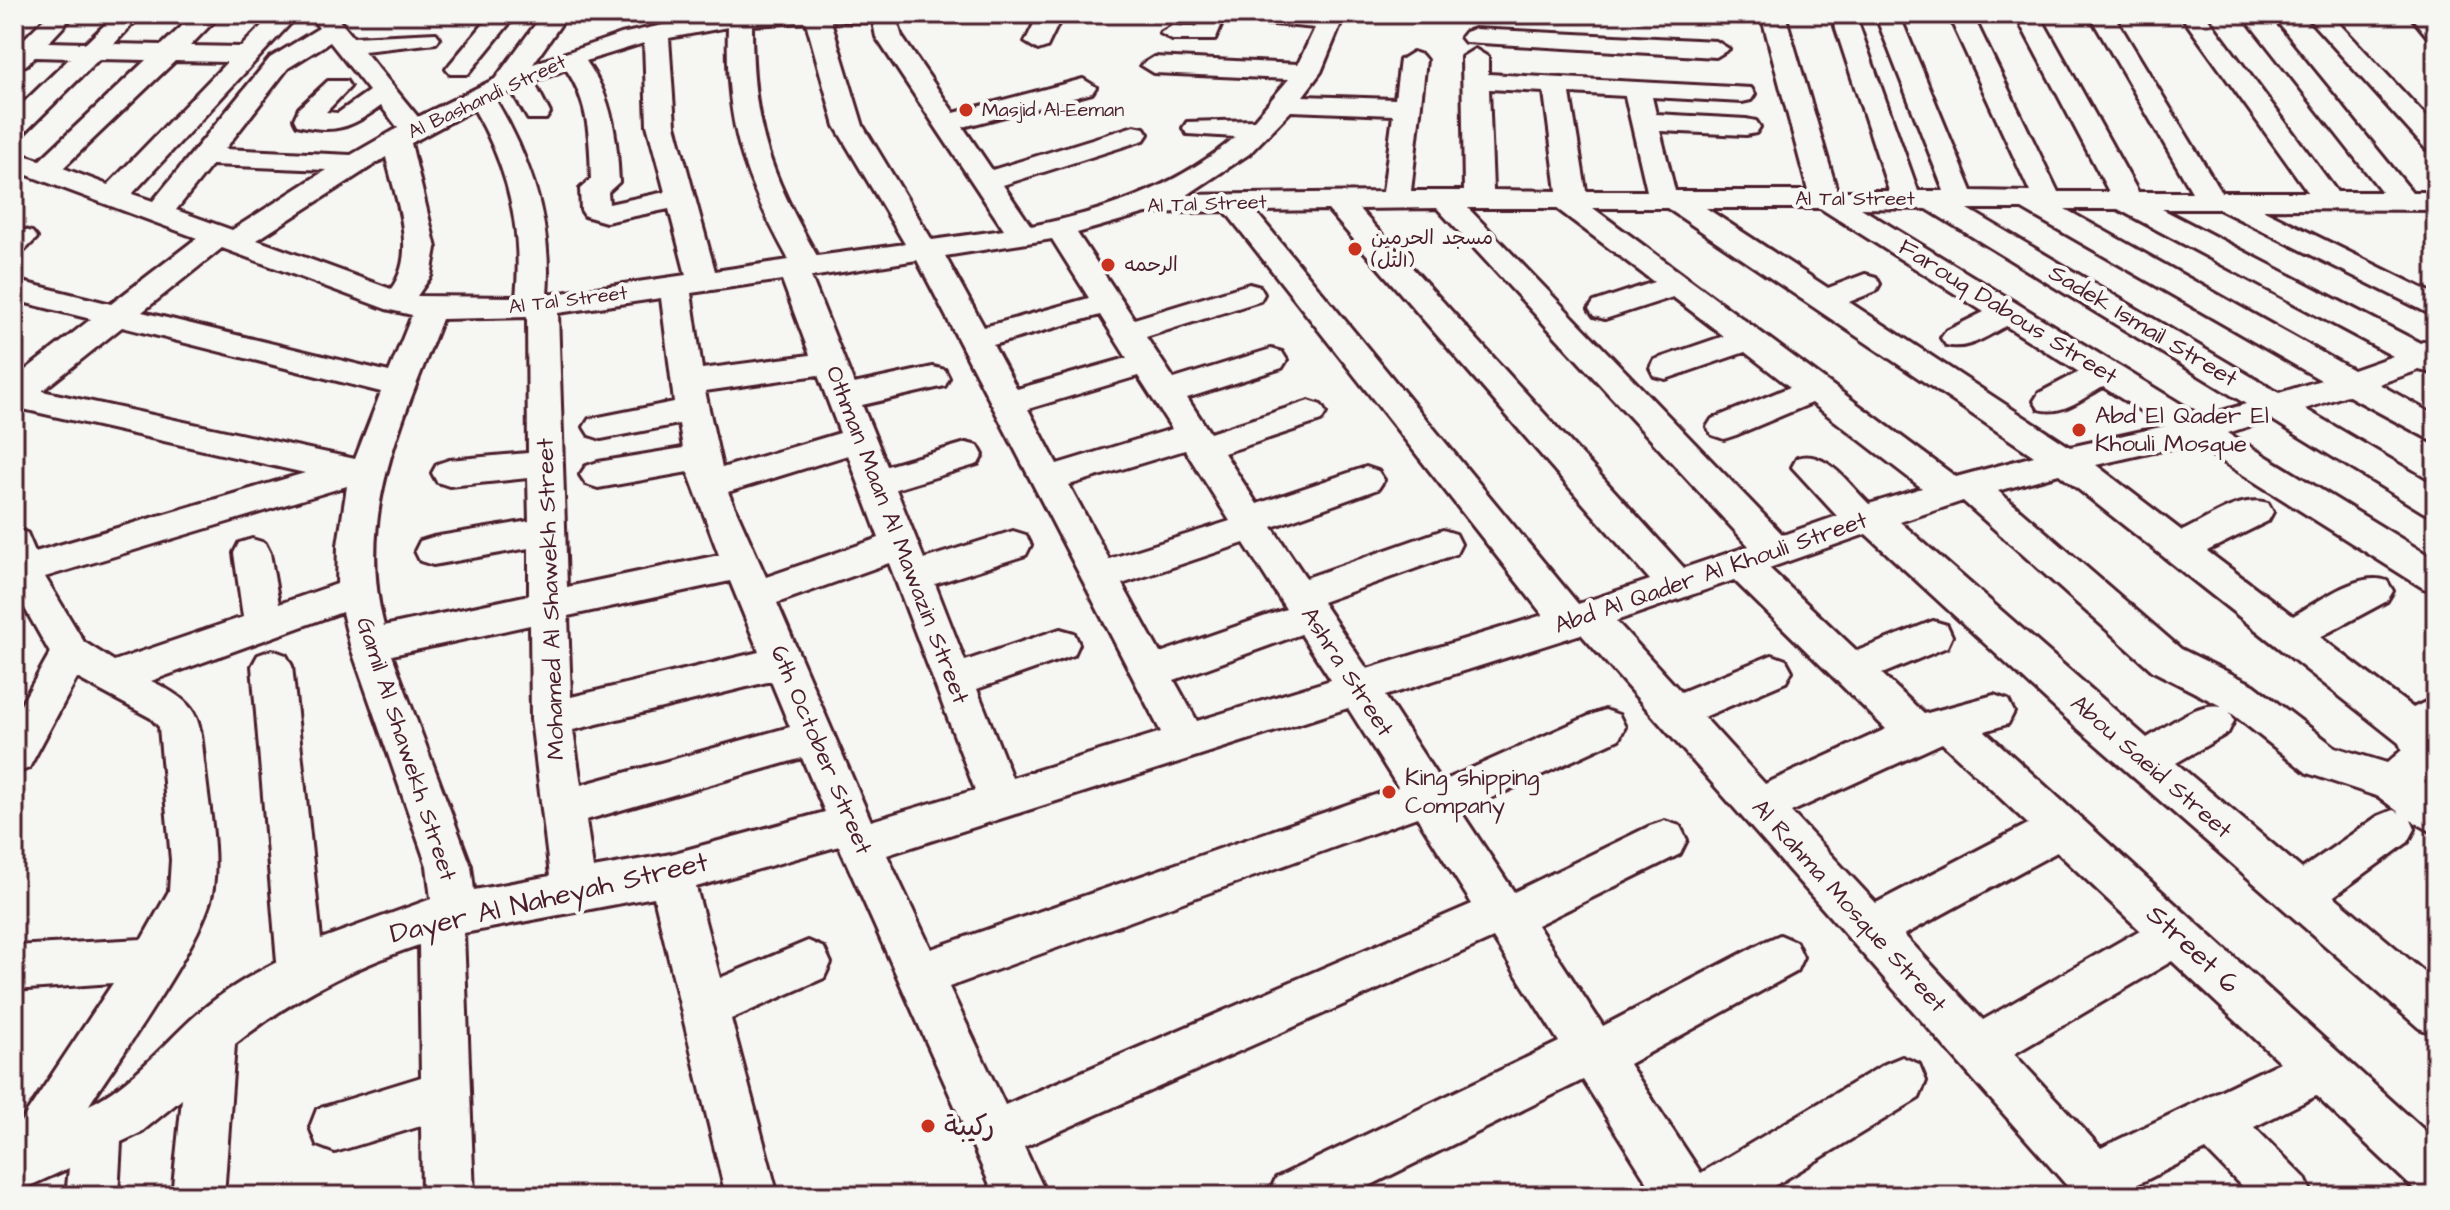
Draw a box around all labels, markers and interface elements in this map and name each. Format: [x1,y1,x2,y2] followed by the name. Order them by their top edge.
[403,48,571,146] street label: Al Bashandi Street
[982,96,1124,124] place label: Masjid Al-Eeman
[957,101,975,119] marker: Masjid Al-Eeman
[1795,185,1915,213] street label: Al Tal Street
[1147,188,1267,220] street label: Al Tal Street
[1371,224,1493,275] place label: مسجد الحرمين (التل)
[1892,231,2124,393] street label: Farouq Dabous Street
[1346,240,1364,258] marker: مسجد الحرمين (التل)
[1124,251,1178,279] place label: الرحمه
[1099,256,1117,274] marker: الرحمه
[2042,256,2244,396] street label: Sadek Ismail Street
[507,279,629,321] street label: Al Tal Street
[817,361,977,709] street label: Othman Maan Al Mawazin Street
[2095,399,2269,461] place label: Abd El Qader El Khouli Mosque
[2070,421,2088,439] marker: Abd El Qader El Khouli Mosque
[528,437,574,760] street label: Mohamed Al Shawekh Street
[1550,503,1872,643] street label: Abd Al Qader Al Khouli Street
[1292,601,1402,744] street label: Ashra Street
[347,613,465,886] street label: Gamil Al Shawekh Street
[762,640,881,860] street label: 6th October Street
[2063,687,2239,847] street label: Abou Saeid Street
[1405,761,1539,824] place label: King shipping Company
[1380,783,1398,801] marker: King shipping Company
[1744,792,1955,1021] street label: Al Rahma Mosque Street
[386,842,713,956] street label: Dayer Al Naheyah Street
[2138,895,2248,1003] street label: Street 6
[944,1107,995,1146] place label: ركيبة
[919,1117,937,1135] marker: ركيبة

